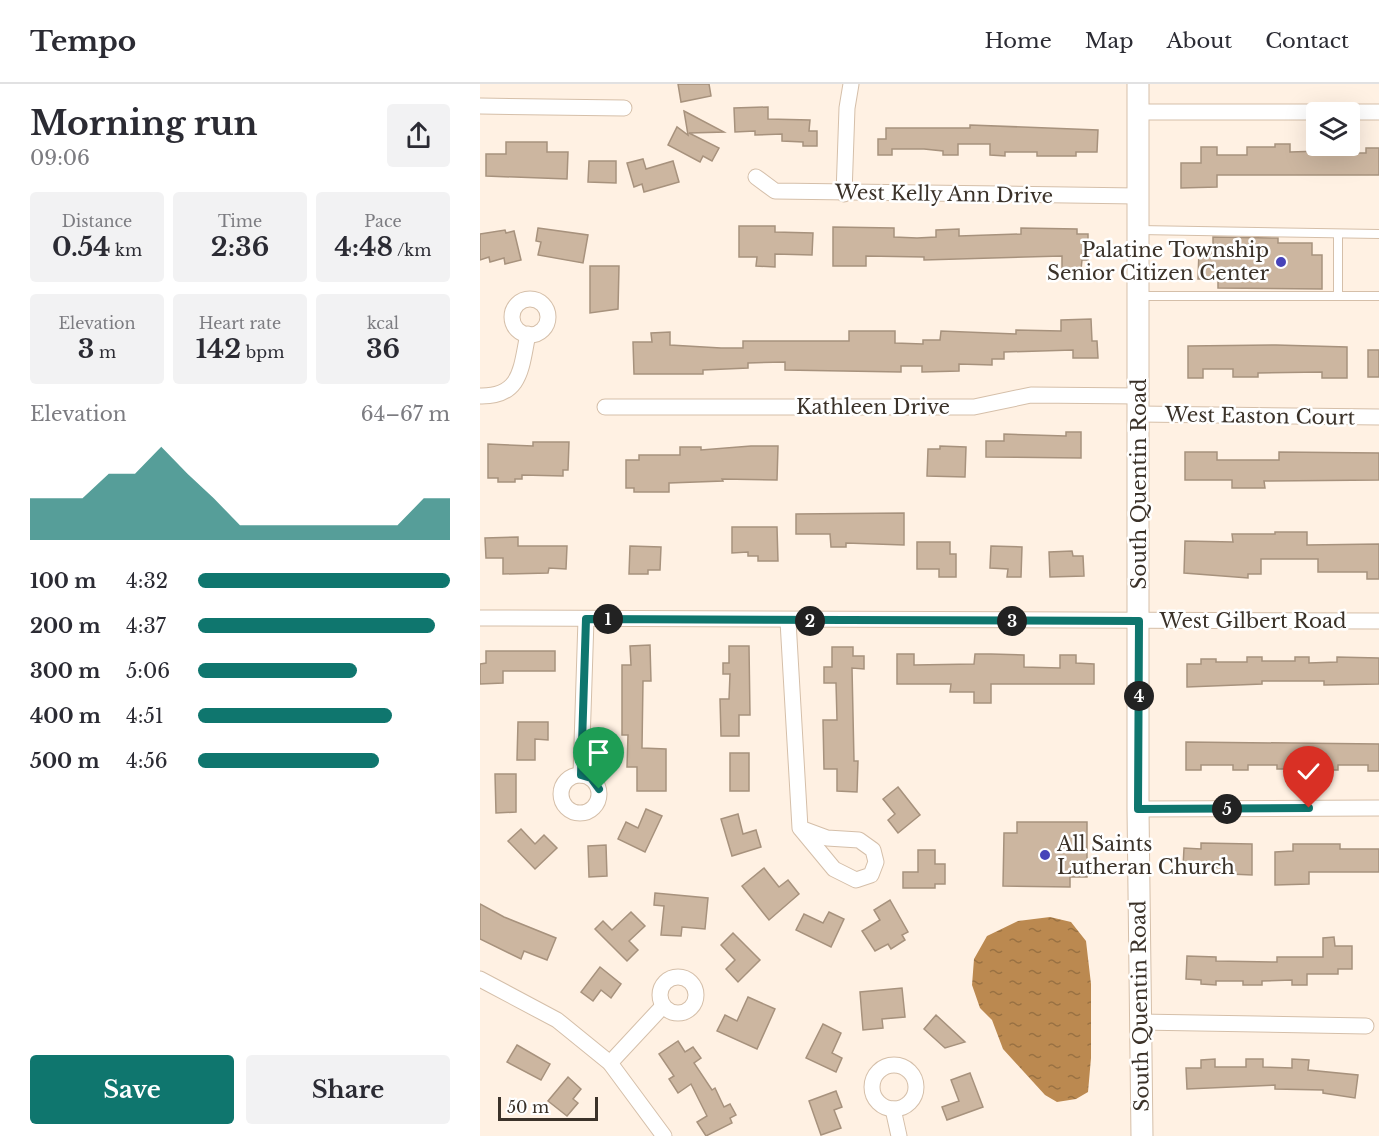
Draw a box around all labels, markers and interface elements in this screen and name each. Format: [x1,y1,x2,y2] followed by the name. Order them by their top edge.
[30,24,136,59] text: Tempo
[985,28,1052,54] text: Home
[1085,28,1133,54] text: Map
[1166,28,1232,54] text: About
[1265,28,1349,54] text: Contact
[1306,102,1360,156] map controls
[1306,102,1360,156] button: layers
[30,103,258,144] text: Morning run
[387,104,450,167] button: share
[30,146,90,170] text: 09:06
[834,180,1053,208] street label: West Kelly Ann Drive
[62,211,132,231] text: Distance
[218,211,262,231] text: Time
[364,211,402,231] text: Pace
[52,231,110,263] text: 0.54
[211,231,269,263] text: 2:36
[335,231,393,263] text: 4:48
[1047,238,1269,285] place label: Palatine Township Senior Citizen Center
[110,240,142,260] text: km
[393,240,431,260] text: /km
[1274,255,1288,269] marker: Palatine Township Senior Citizen Center
[58,313,136,333] text: Elevation
[199,313,281,333] text: Heart rate
[367,313,399,333] text: kcal
[78,333,94,365] text: 3
[196,333,241,365] text: 142
[366,333,400,365] text: 36
[94,342,116,362] text: m
[241,342,284,362] text: bpm
[1127,378,1151,590] street label: South Quentin Road
[796,395,950,419] street label: Kathleen Drive
[30,402,127,426] text: Elevation
[361,402,450,426] text: 64–67 m
[1164,402,1356,430] street label: West Easton Court
[30,569,96,593] text: 100 m
[126,569,168,593] text: 4:32
[593,604,623,634] pin: 1
[795,606,825,636] pin: 2
[997,606,1027,636] pin: 3
[605,609,611,629] text: 1
[1158,609,1347,633] street label: West Gilbert Road
[805,611,815,631] text: 2
[1007,611,1017,631] text: 3
[30,614,101,638] text: 200 m
[126,614,166,638] text: 4:37
[30,659,100,683] text: 300 m
[126,659,170,683] text: 5:06
[1124,681,1154,711] pin: 4
[1134,686,1144,706] text: 4
[30,704,101,728] text: 400 m
[126,704,164,728] text: 4:51
[573,727,624,789] pin
[582,736,615,769] icon: arrive
[1283,746,1334,808] pin
[30,749,100,773] text: 500 m
[126,749,168,773] text: 4:56
[1292,755,1325,788] icon: check
[1212,794,1242,824] pin: 5
[1222,799,1232,819] text: 5
[1056,832,1235,879] place label: All Saints Lutheran Church
[1038,848,1052,862] marker: All Saints Lutheran Church
[1126,900,1154,1112] street label: South Quentin Road
[30,1055,234,1124] button: Save
[246,1055,450,1124] button: Share
[498,1094,598,1122] scale bar
[507,1097,549,1117] text: 50 m

